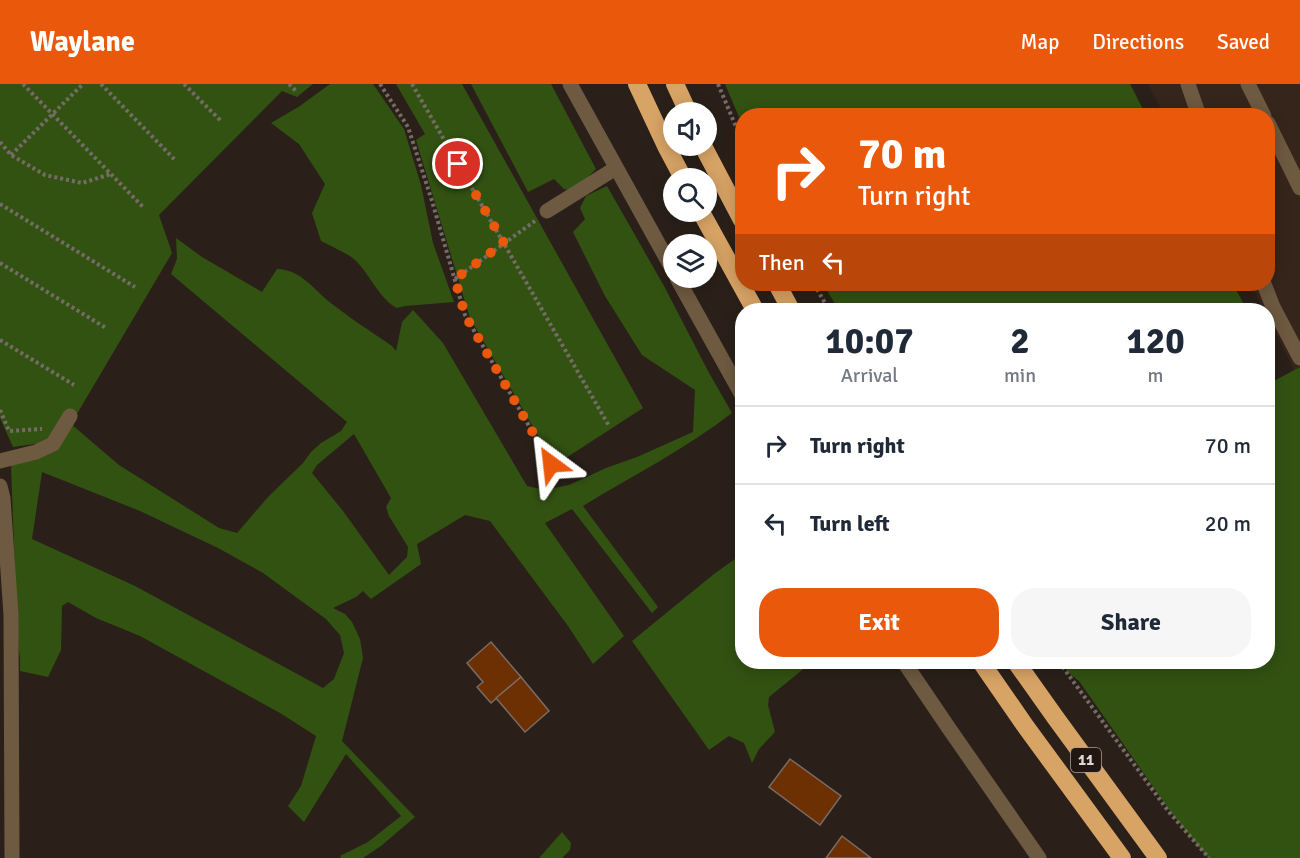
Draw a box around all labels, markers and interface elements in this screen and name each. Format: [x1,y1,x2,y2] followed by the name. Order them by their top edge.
[30,25,135,59] text: Waylane
[1021,29,1059,55] text: Map
[1092,29,1184,55] text: Directions
[1217,29,1270,55] text: Saved
[663,102,717,288] map controls
[663,102,717,156] button: sound
[858,129,947,180] text: 70 m
[759,132,837,210] icon: right
[432,138,483,189] pin
[441,147,474,180] icon: arrive
[663,168,717,222] button: search
[858,180,971,213] text: Turn right
[663,234,717,288] button: layers
[817,246,850,279] icon: left
[759,249,805,276] text: Then
[825,319,914,364] text: 10:07
[1010,319,1030,364] text: 2
[1126,319,1185,364] text: 120
[841,363,898,388] text: Arrival
[1004,363,1036,388] text: min
[1148,363,1164,388] text: m
[759,429,792,462] icon: right
[519,432,583,496] position arrow
[810,432,905,459] text: Turn right
[1205,432,1251,459] text: 70 m
[759,507,792,540] icon: left
[810,510,890,537] text: Turn left
[1205,510,1251,537] text: 20 m
[759,588,999,657] button: Exit
[1011,588,1251,657] button: Share
[1071,748,1101,772] road number: 11

